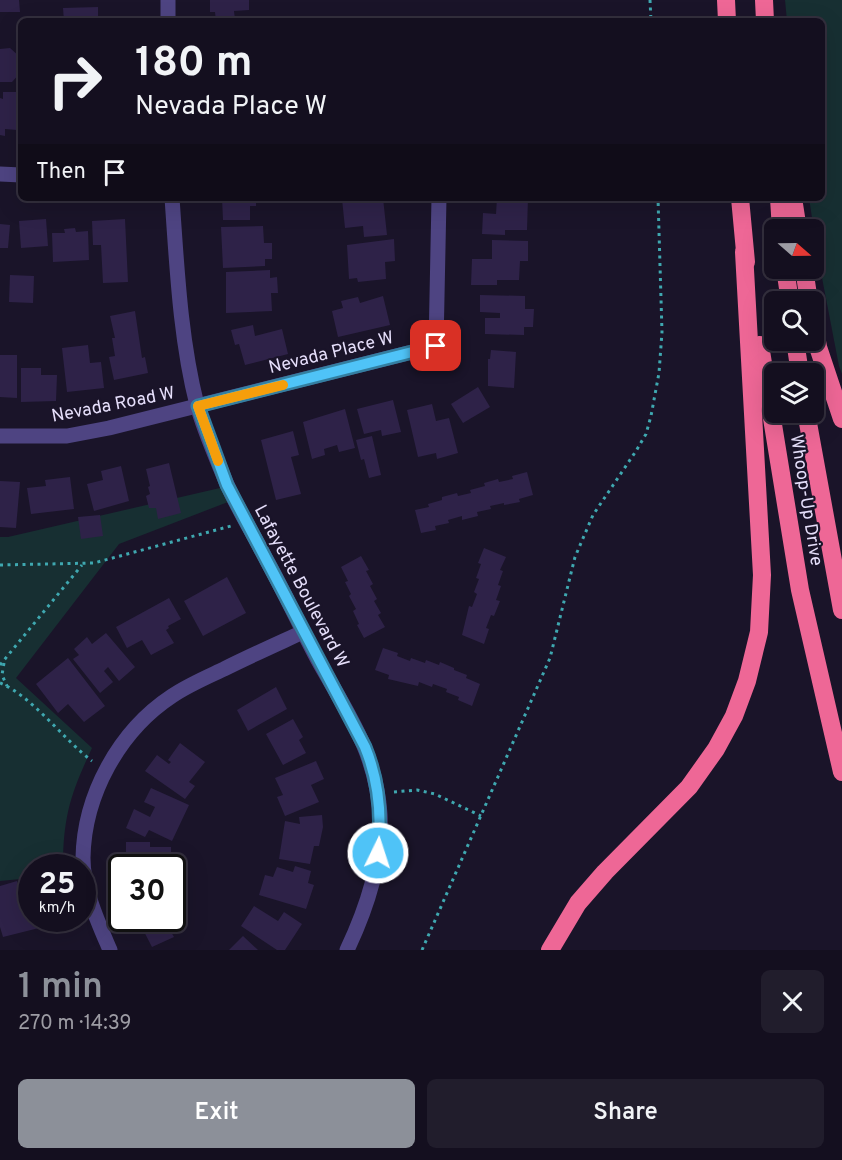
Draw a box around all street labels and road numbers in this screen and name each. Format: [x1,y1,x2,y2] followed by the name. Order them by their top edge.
[266,327,396,380] street label: Nevada Place W
[50,382,177,429] street label: Nevada Road W
[784,433,827,568] street label: Whoop-Up Drive
[248,501,353,672] street label: Lafayette Boulevard W

